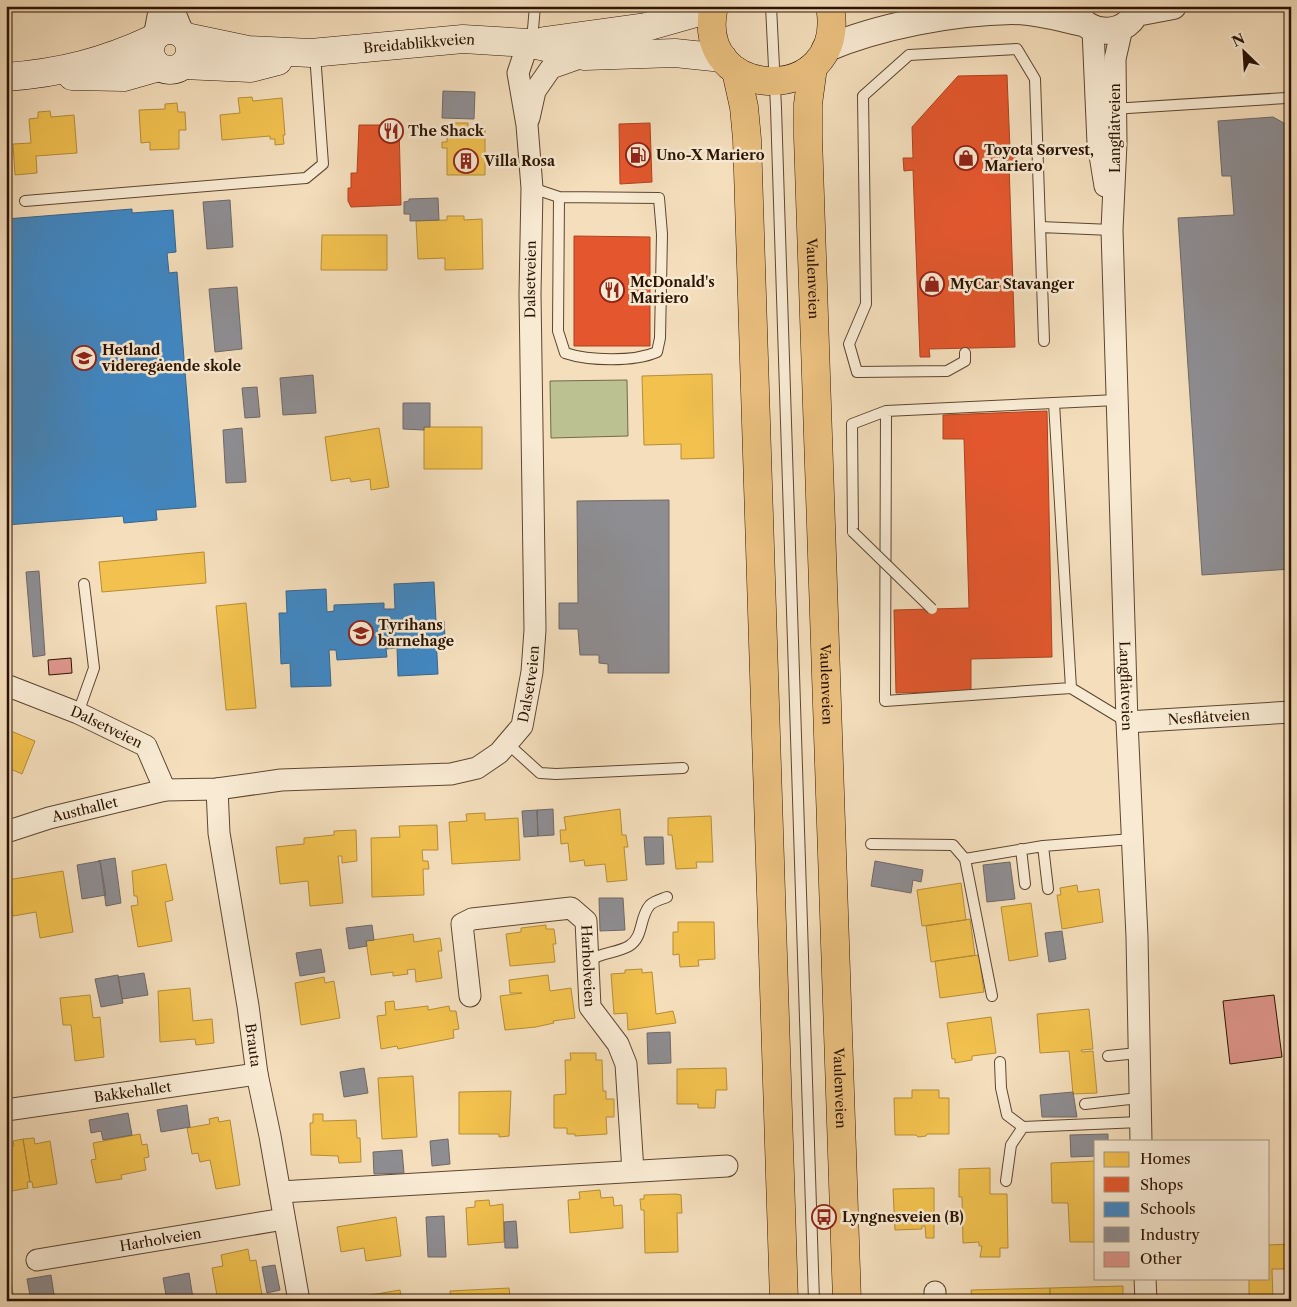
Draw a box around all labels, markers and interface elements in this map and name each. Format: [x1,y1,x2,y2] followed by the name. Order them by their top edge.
[1220,28,1270,78] north arrow
[1229,29,1248,51] text: N
[362,30,476,57] street label: Breidablikkveien
[1106,83,1124,173] street label: Langflåtveien
[378,118,404,144] restaurant icon: The Shack
[408,122,485,140] place label: The Shack
[984,141,1094,175] place label: Toyota Sørvest, Mariero
[625,142,651,168] fuel station icon: Uno-X Mariero
[953,145,979,171] shop icon: Toyota Sørvest, Mariero
[656,146,765,164] place label: Uno-X Mariero
[453,148,479,174] building icon: Villa Rosa
[483,152,556,170] place label: Villa Rosa
[802,237,823,320] street label: Vaulenveien
[521,240,540,318] street label: Dalsetveien
[919,271,945,297] shop icon: MyCar Stavanger
[630,273,715,307] place label: McDonald's Mariero
[950,275,1074,293] place label: MyCar Stavanger
[599,277,625,303] restaurant icon: McDonald's Mariero
[101,341,241,375] place label: Hetland videregående skole
[71,345,97,371] school or university icon: Hetland videregående skole
[377,616,454,650] place label: Tyrihans barnehage
[348,620,374,646] school or university icon: Tyrihans barnehage
[1116,641,1136,731] street label: Langflåtveien
[816,642,837,725] street label: Vaulenveien
[514,645,543,724] street label: Dalsetveien
[68,702,146,752] street label: Dalsetveien
[1167,706,1251,728] street label: Nesflåtveien
[49,793,120,826] street label: Austhallet
[577,924,599,1008] street label: Harholveien
[241,1022,265,1069] street label: Brauta
[829,1046,850,1129] street label: Vaulenveien
[93,1077,173,1106] street label: Bakkehallet
[1094,1140,1270,1280] legend
[1140,1149,1191,1168] text: Homes
[1140,1175,1183,1194] text: Shops
[1140,1199,1196,1218] text: Schools
[811,1204,837,1230] bus stop icon: Lyngnesveien (B)
[842,1208,964,1226] place label: Lyngnesveien (B)
[118,1224,203,1255] street label: Harholveien
[1140,1225,1200,1244] text: Industry
[1140,1249,1183,1268] text: Other

